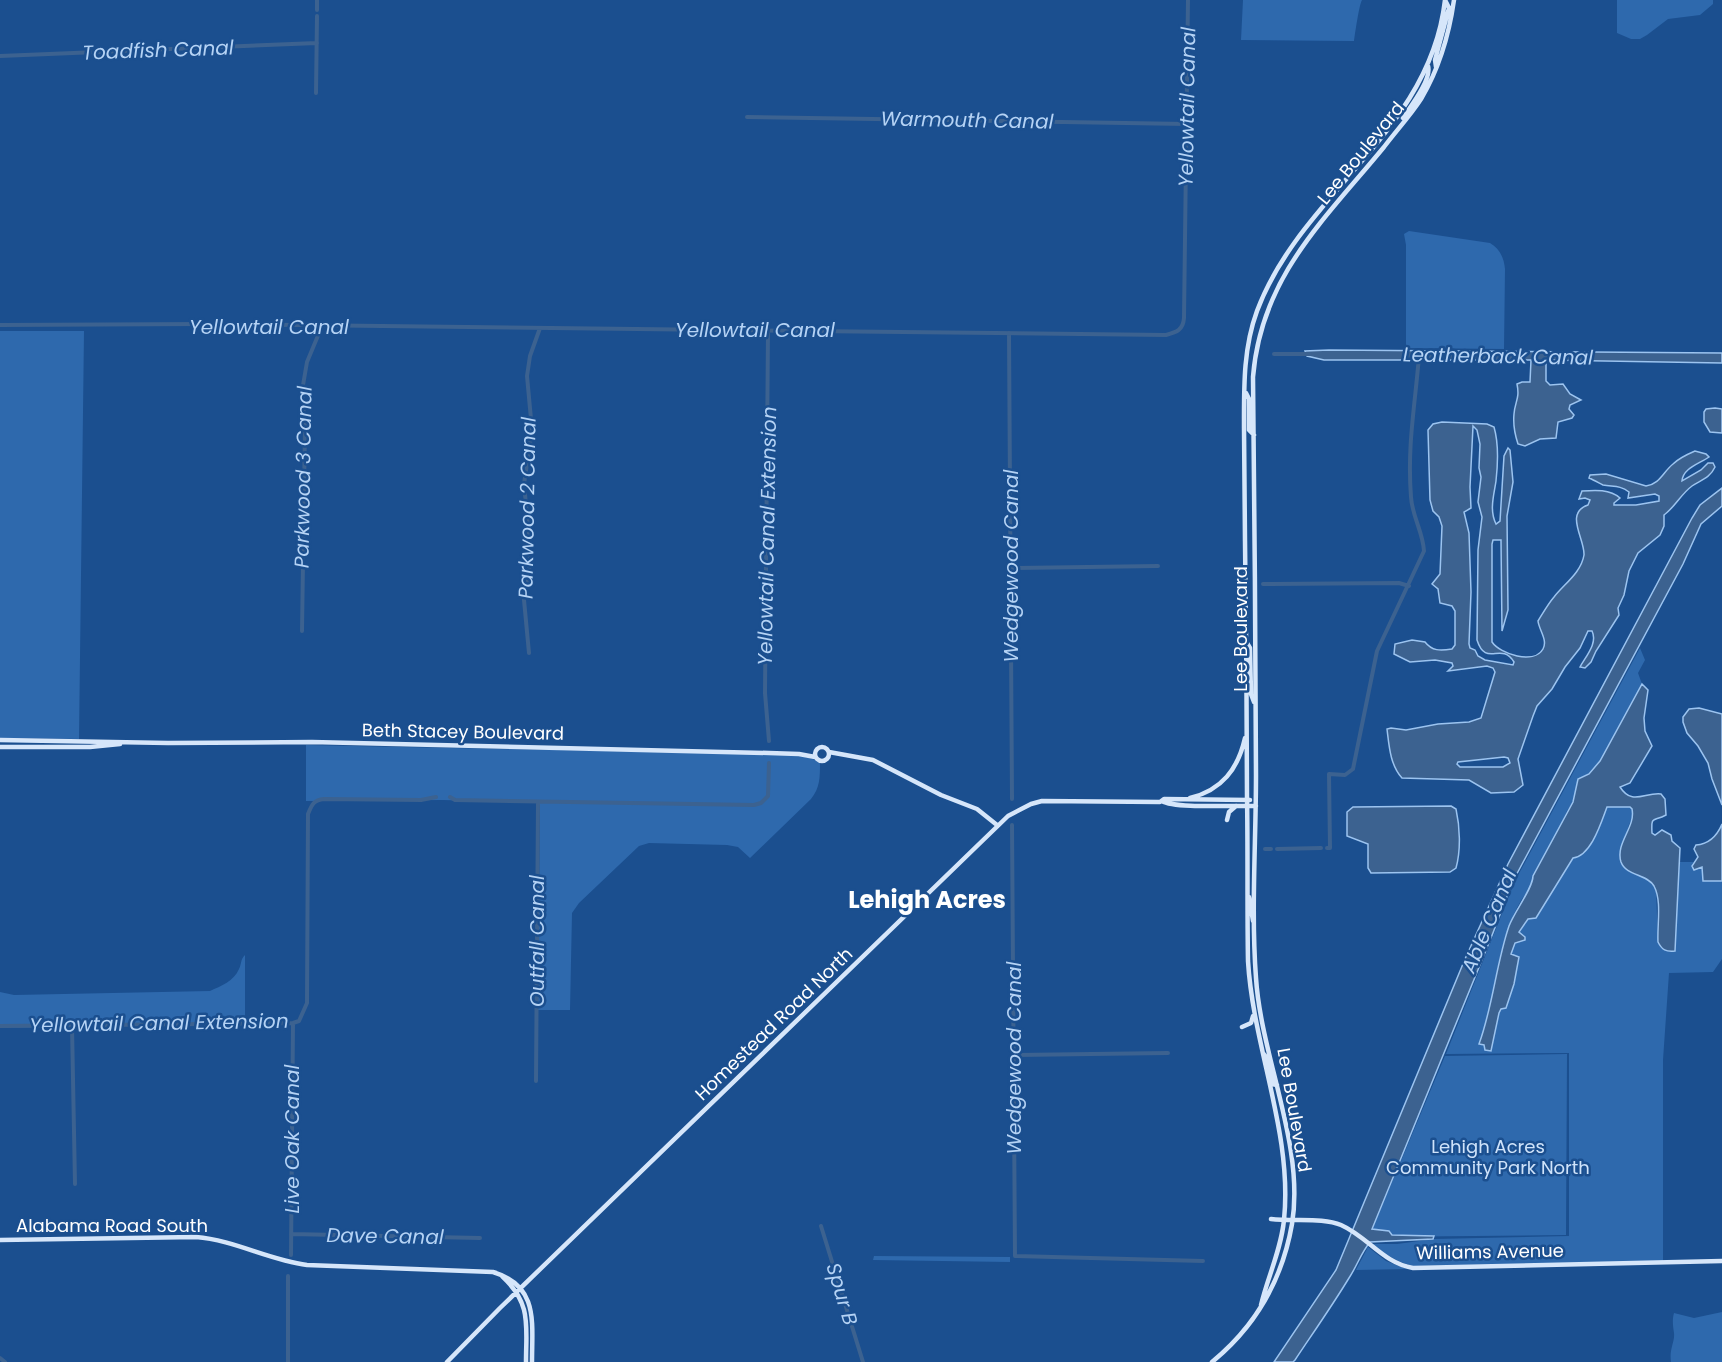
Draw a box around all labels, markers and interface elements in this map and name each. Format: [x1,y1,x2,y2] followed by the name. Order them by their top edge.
[1172,27,1202,187] water label: Yellowtail Canal
[82,33,234,67] water label: Toadfish Canal
[1311,96,1410,209] street label: Lee Boulevard
[880,104,1054,136] water label: Warmouth Canal
[189,313,349,341] water label: Yellowtail Canal
[675,316,835,344] water label: Yellowtail Canal
[1403,340,1593,372] water label: Leatherback Canal
[287,386,319,568] water label: Parkwood 3 Canal
[751,406,783,666] water label: Yellowtail Canal Extension
[511,417,543,599] water label: Parkwood 2 Canal
[997,469,1025,663] water label: Wedgewood Canal
[1228,566,1253,692] street label: Lee Boulevard
[362,717,564,746] street label: Beth Stacey Boulevard
[1454,865,1524,978] water label: Able Canal
[523,875,551,1007] water label: Outfall Canal
[848,883,1006,916] district label: Lehigh Acres
[689,942,858,1106] street label: Homestead Road North
[1000,961,1028,1155] water label: Wedgewood Canal
[29,1007,289,1039] water label: Yellowtail Canal Extension
[1271,1046,1318,1174] street label: Lee Boulevard
[278,1065,306,1213] water label: Live Oak Canal
[1386,1134,1590,1180] park label: Lehigh Acres Community Park North
[16,1213,208,1238] street label: Alabama Road South
[326,1221,444,1251] water label: Dave Canal
[1416,1238,1564,1265] street label: Williams Avenue
[819,1259,865,1329] water label: Spur B

